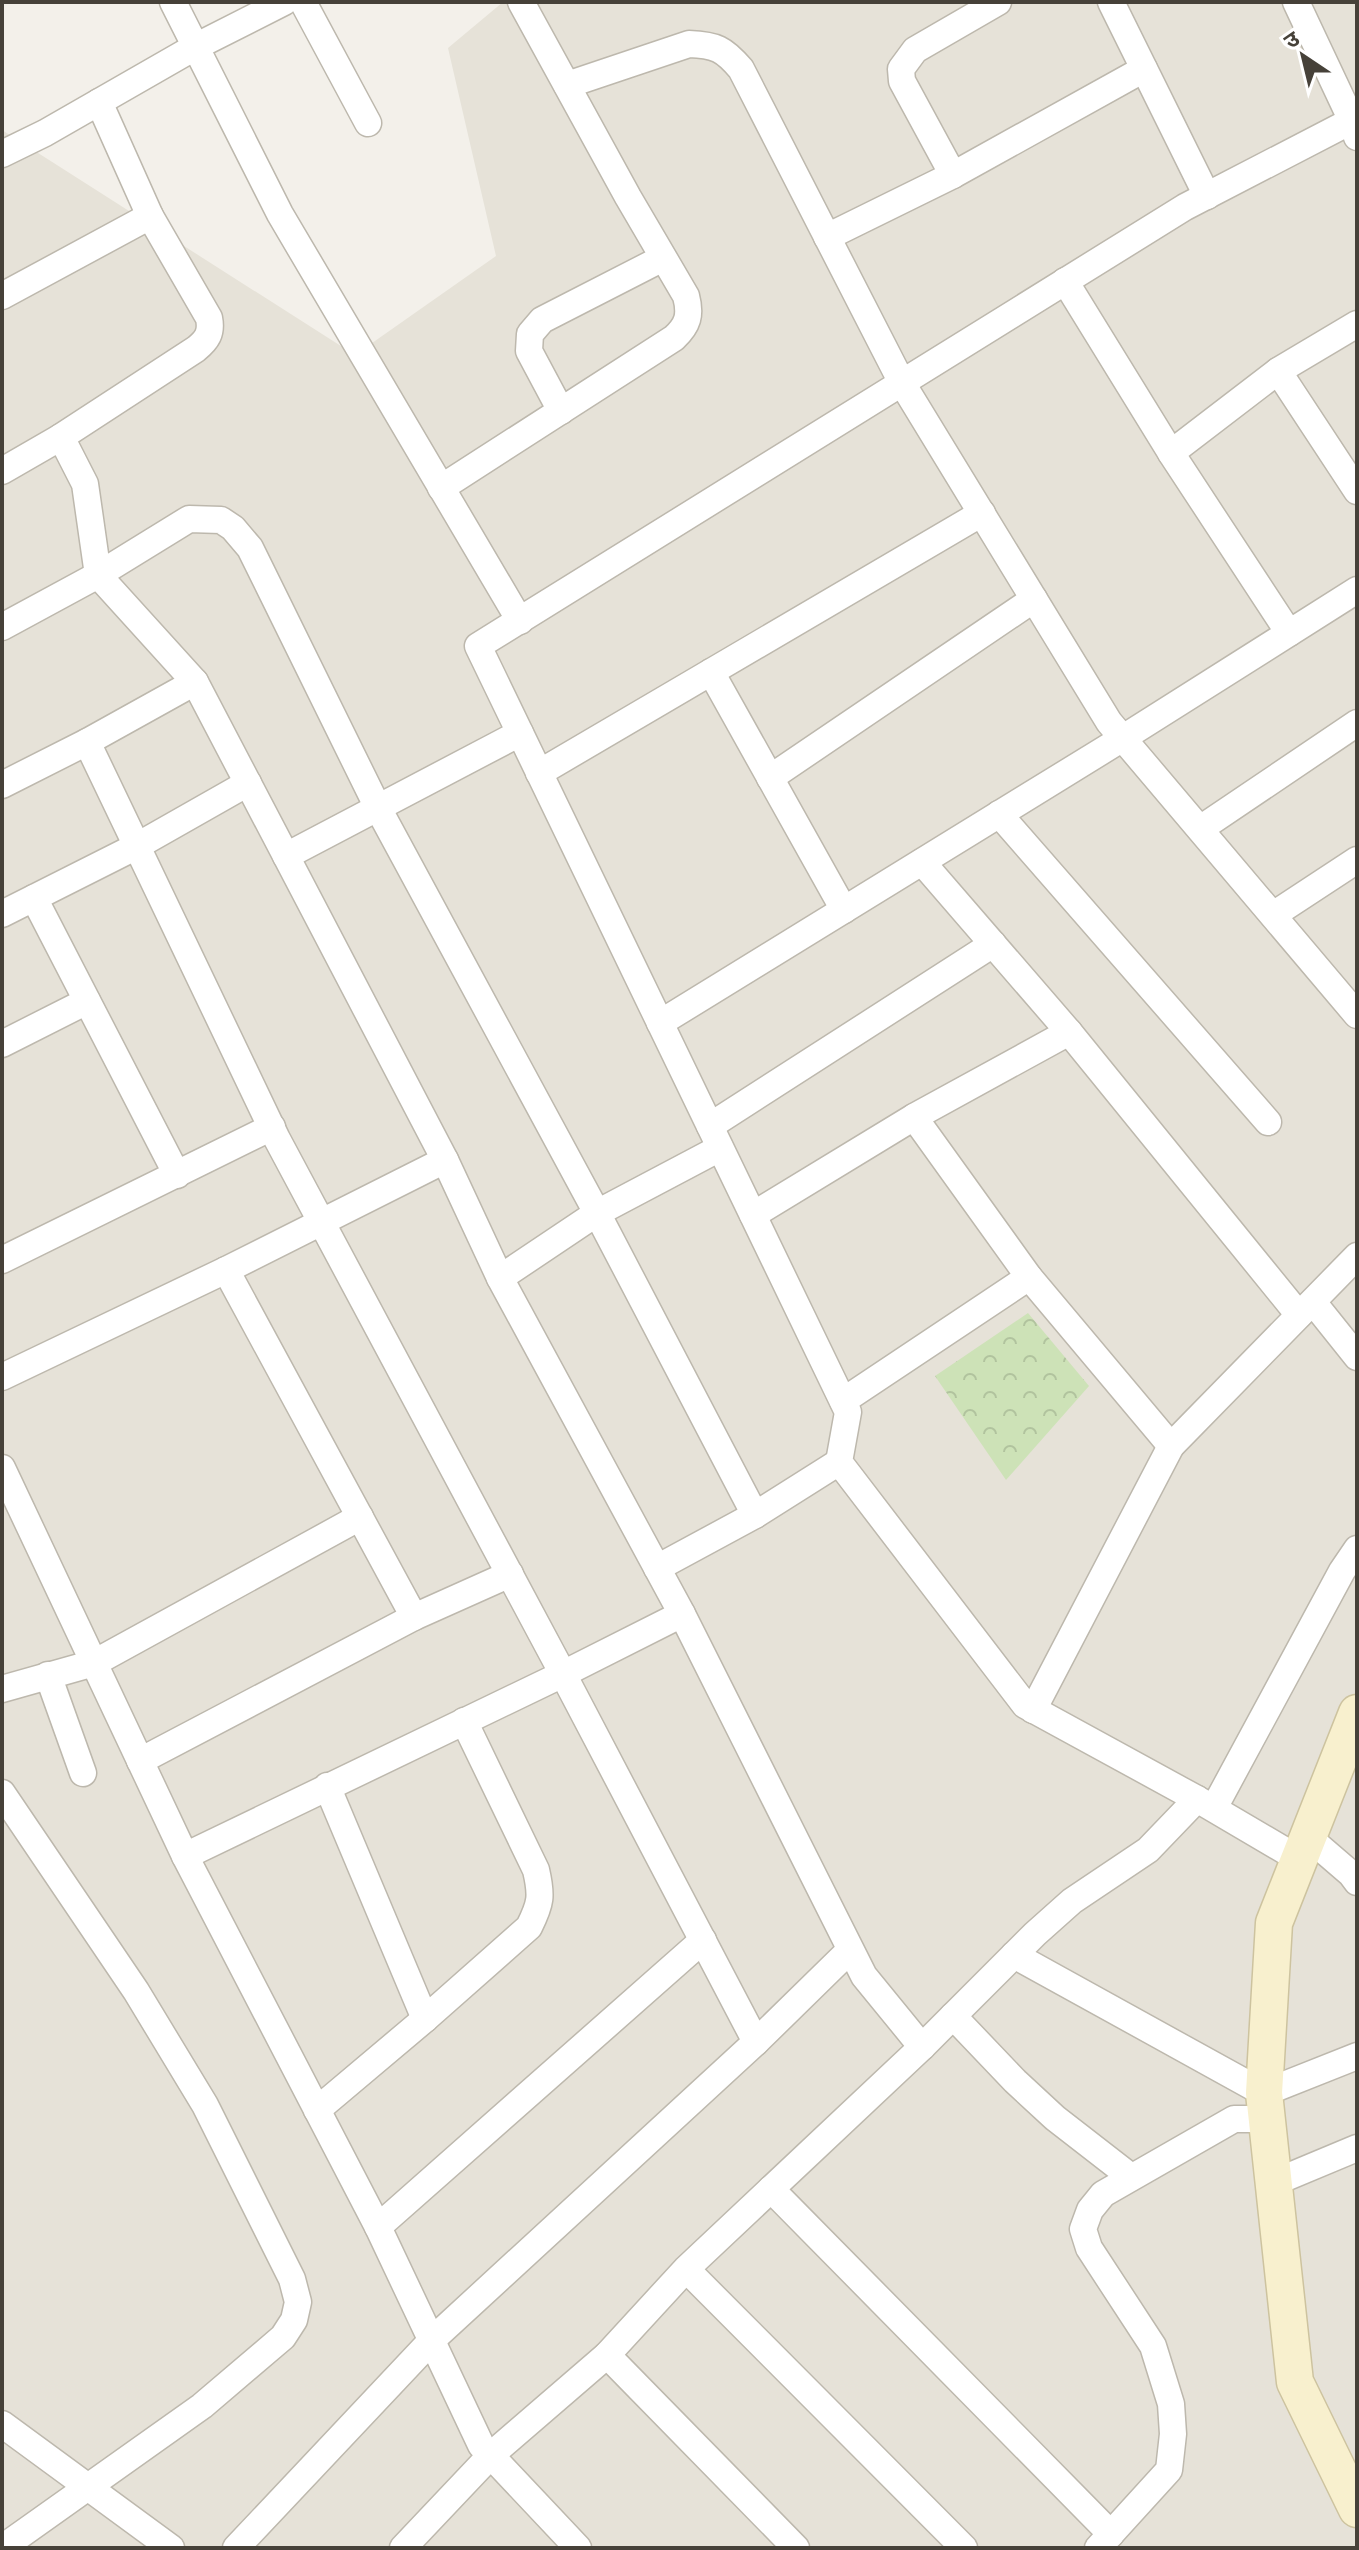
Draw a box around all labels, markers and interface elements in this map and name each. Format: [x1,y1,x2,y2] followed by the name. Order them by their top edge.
[1263,16,1343,96] north arrow
[1279,25,1305,54] text: उ

